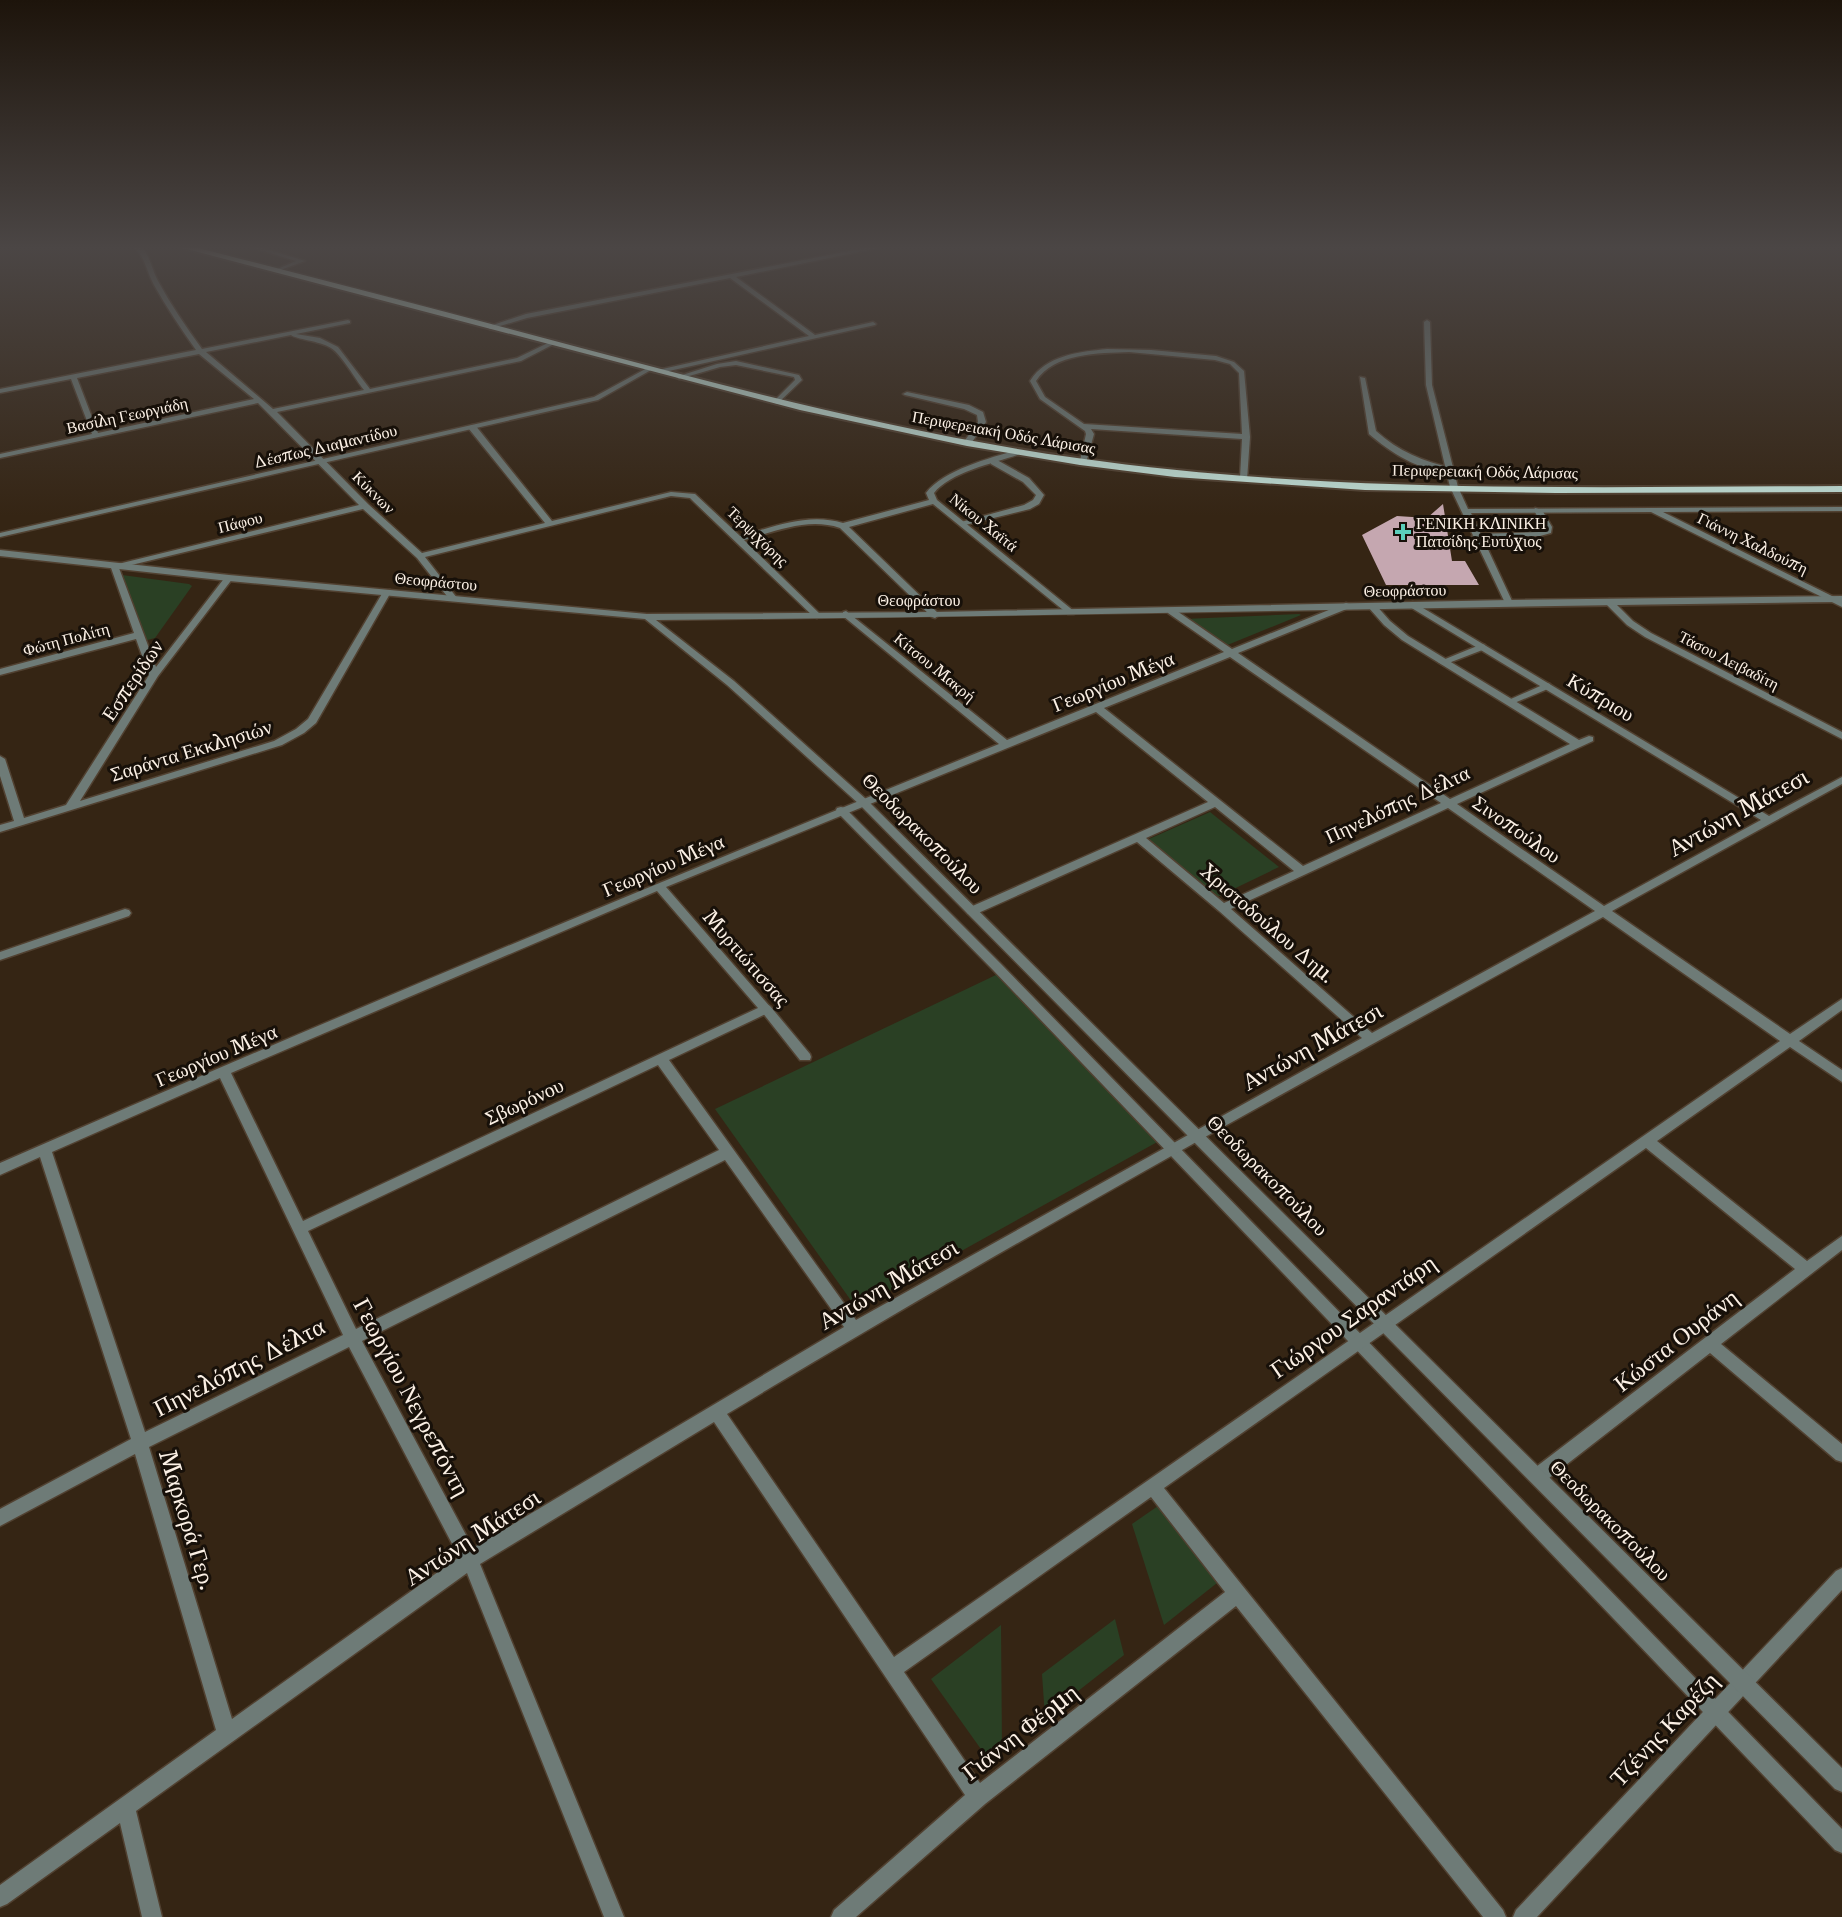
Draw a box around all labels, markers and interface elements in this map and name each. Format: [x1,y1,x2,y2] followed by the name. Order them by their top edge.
[64,392,190,438] street label: Βασίλη Γεωργιάδη
[911,406,1098,458] street label: Περιφερειακή Οδός Λάρισας
[251,420,399,472] street label: Δέσπως Διαμαντίδου
[1392,459,1579,483] street label: Περιφερειακή Οδός Λάρισας
[348,466,400,518] street label: Κύκνων
[946,488,1023,556] street label: Νίκου Χαϊτά
[723,502,793,571] street label: Τερψιχόρης
[216,507,264,537] street label: Πάφου
[1695,508,1811,578] street label: Γιάννη Χαλδούπη
[1416,513,1547,551] place label: ΓΕΝΙΚΗ ΚΛΙΝΙΚΗ Πατσίδης Ευτύχιος
[1394,523,1412,541] marker: ΓΕΝΙΚΗ ΚΛΙΝΙΚΗ Πατσίδης Ευτύχιος
[394,567,478,595] street label: Θεοφράστου
[1363,579,1447,601] street label: Θεοφράστου
[878,590,961,610] street label: Θεοφράστου
[21,618,111,660] street label: Φώτη Πολίτη
[1675,626,1783,694] street label: Τάσου Λειβαδίτη
[890,628,980,706] street label: Κίτσου Μακρή
[96,635,168,725] street label: Εσπερίδων
[1048,645,1178,717] street label: Γεωργίου Μέγα
[1563,667,1639,727] street label: Κύπριου
[107,714,275,786] street label: Σαράντα Εκκλησιών
[1321,759,1474,848] street label: Πηνελόπης Δέλτα
[1662,760,1814,863] street label: Αντώνη Μάτεσι
[857,767,989,899] street label: Θεοδωρακοπούλου
[1468,790,1566,868] street label: Σινοπούλου
[599,828,728,902] street label: Γεωργίου Μέγα
[1196,858,1340,988] street label: Χριστοδούλου Δημ.
[698,905,796,1011] street label: Μυρτιώτισσας
[1236,994,1388,1097] street label: Αντώνη Μάτεσι
[152,1018,281,1092] street label: Γεωργίου Μέγα
[481,1072,567,1130] street label: Σβωρόνου
[1202,1109,1334,1241] street label: Θεοδωρακοπούλου
[813,1231,964,1337] street label: Αντώνη Μάτεσι
[1264,1247,1442,1385] street label: Γιώργου Σαραντάρη
[1607,1282,1745,1398] street label: Κώστα Ουράνη
[347,1292,477,1502] street label: Γεωργίου Νεγρεπόντη
[148,1310,330,1423] street label: Πηνελόπης Δέλτα
[152,1447,224,1593] street label: Μαρκορά Γερ.
[1545,1454,1677,1586] street label: Θεοδωρακοπούλου
[398,1481,546,1593] street label: Αντώνη Μάτεσι
[1603,1665,1725,1793] street label: Τζένης Καρέζη
[956,1677,1084,1787] street label: Γιάννη Φέρμη

